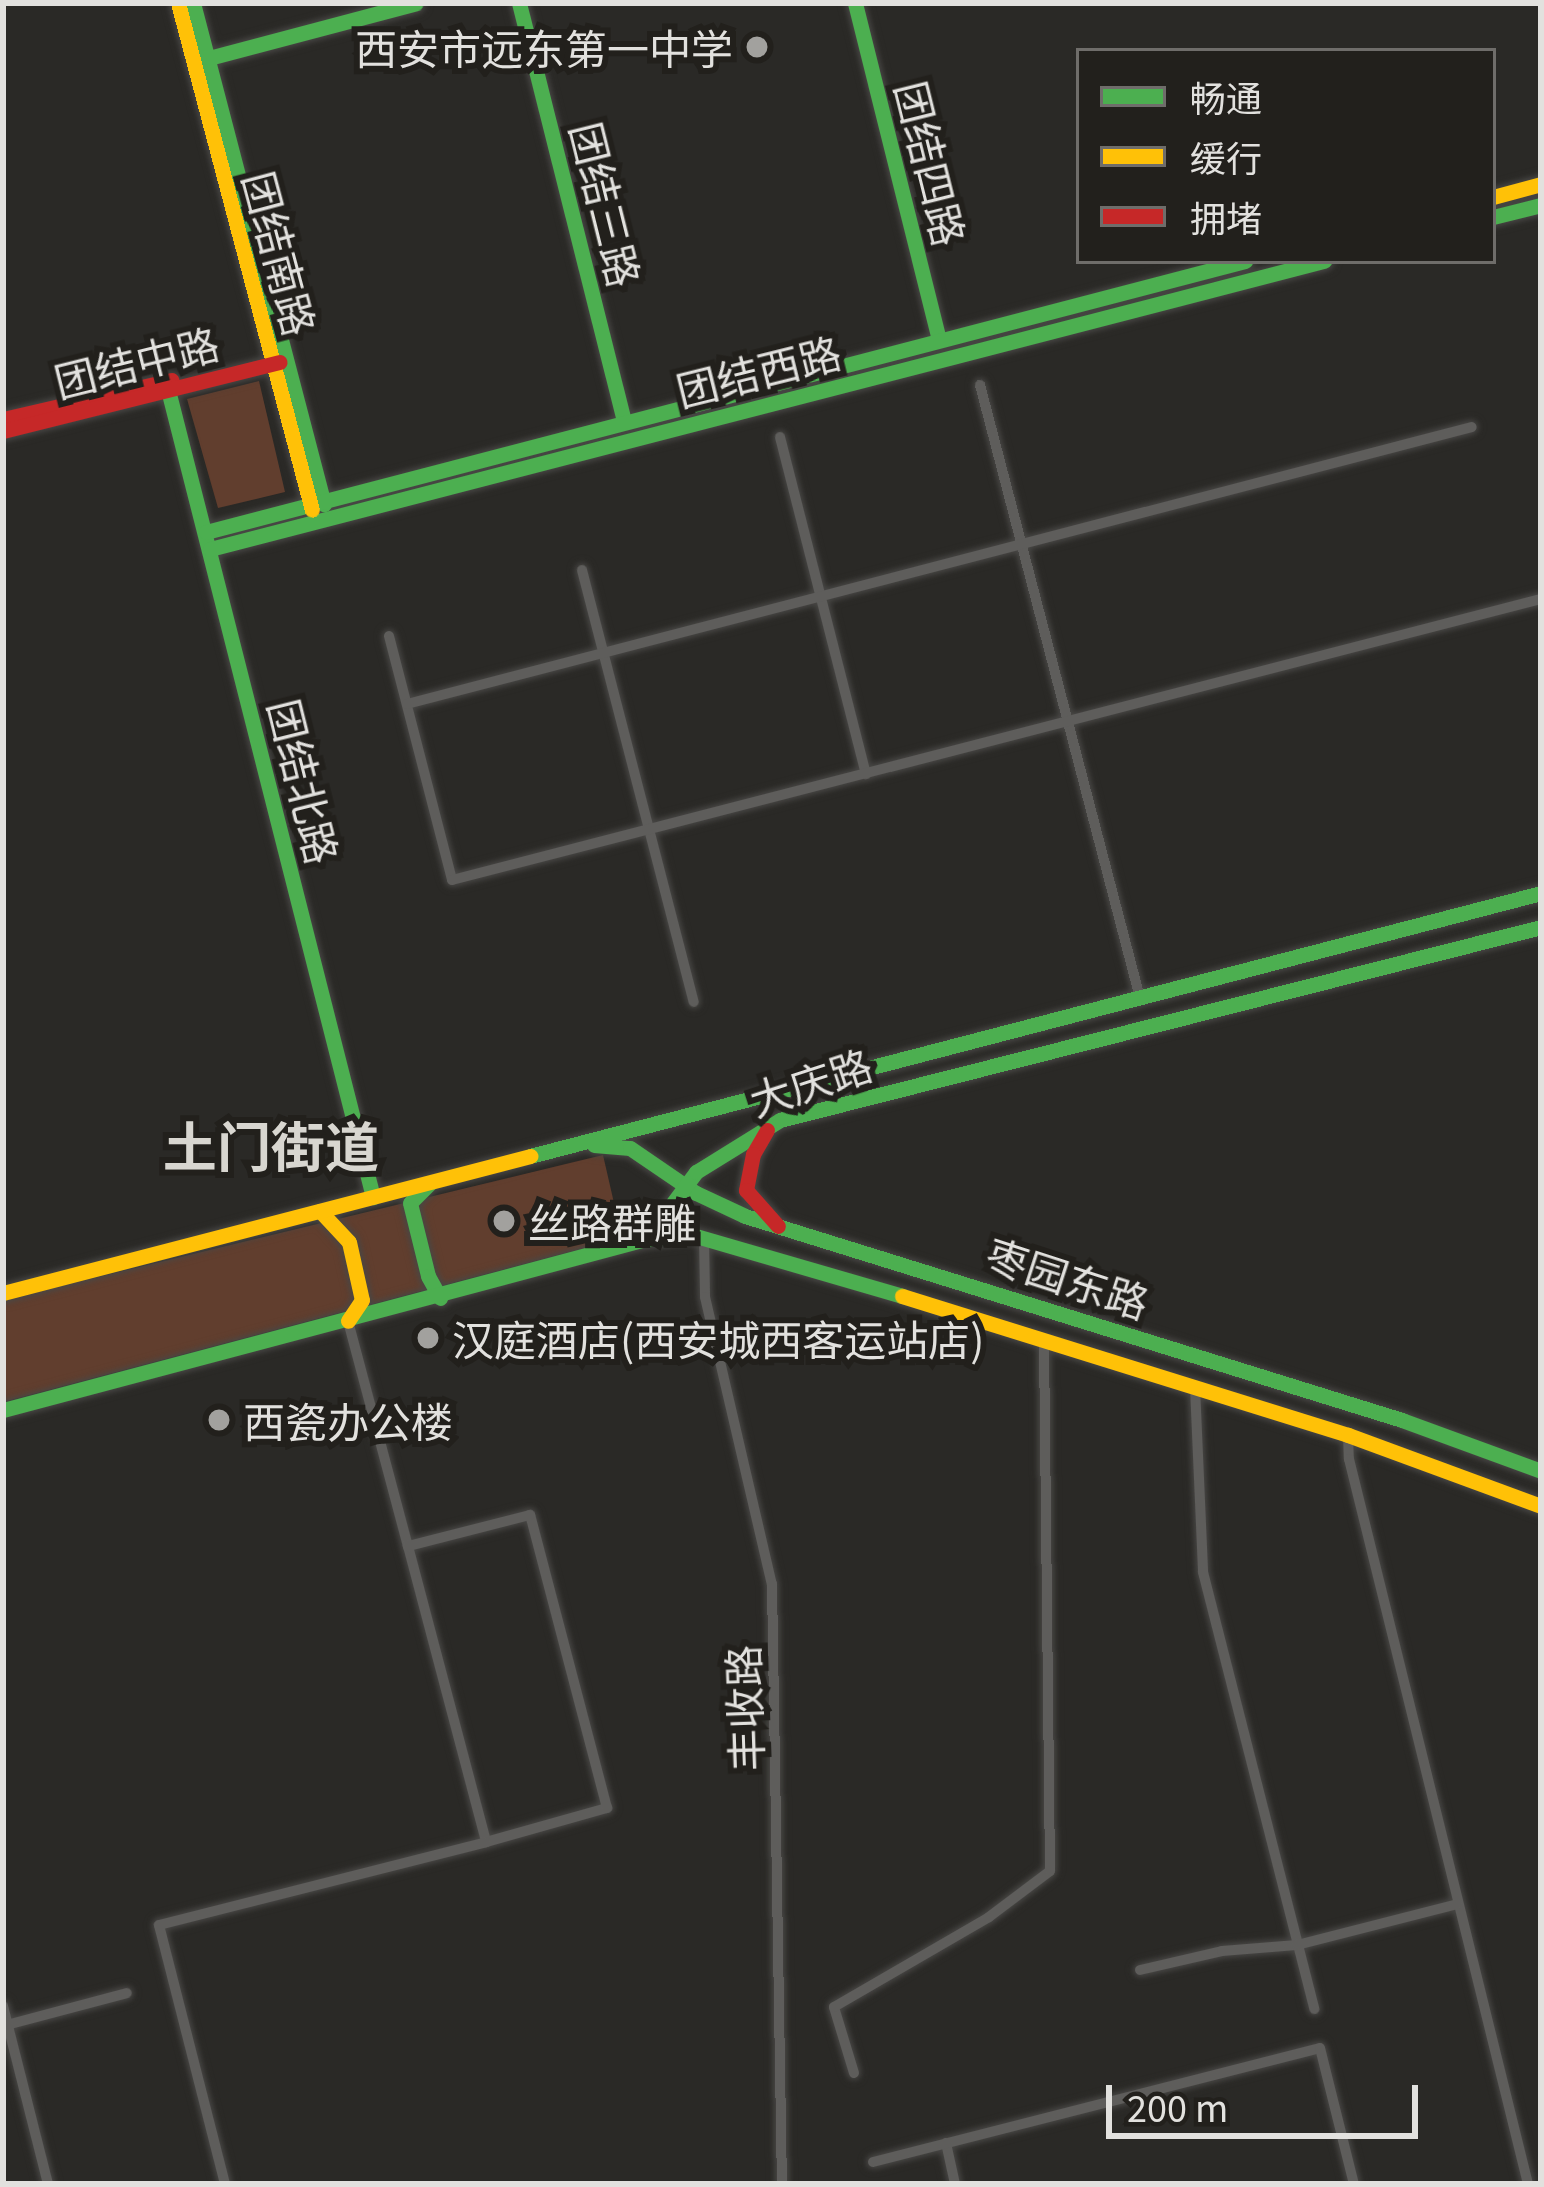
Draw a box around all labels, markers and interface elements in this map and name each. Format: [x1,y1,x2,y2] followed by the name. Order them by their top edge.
[355,22,733,72] place label: 西安市远东第一中学
[744,34,770,60] marker: 西安市远东第一中学
[1076,48,1496,264] legend
[1190,70,1262,122] text: 畅通
[887,75,977,251] street label: 团结四路
[562,116,652,292] street label: 团结三路
[1190,130,1262,182] text: 缓行
[235,165,327,341] street label: 团结南路
[1190,190,1262,242] text: 拥堵
[48,316,224,406] street label: 团结中路
[670,325,846,415] street label: 团结西路
[260,693,350,869] street label: 团结北路
[742,1038,878,1124] street label: 大庆路
[163,1112,379,1176] district label: 土门街道
[528,1196,696,1246] place label: 丝路群雕
[491,1208,517,1234] marker: 丝路群雕
[980,1227,1156,1327] street label: 枣园东路
[452,1313,984,1363] place label: 汉庭酒店(西安城西客运站店)
[415,1325,441,1351] marker: 汉庭酒店(西安城西客运站店)
[243,1395,453,1445] place label: 西瓷办公楼
[206,1407,232,1433] marker: 西瓷办公楼
[716,1644,770,1772] street label: 丰收路
[1112,2061,1424,2135] scale bar
[1127,2080,1228,2132] text: 200 m

